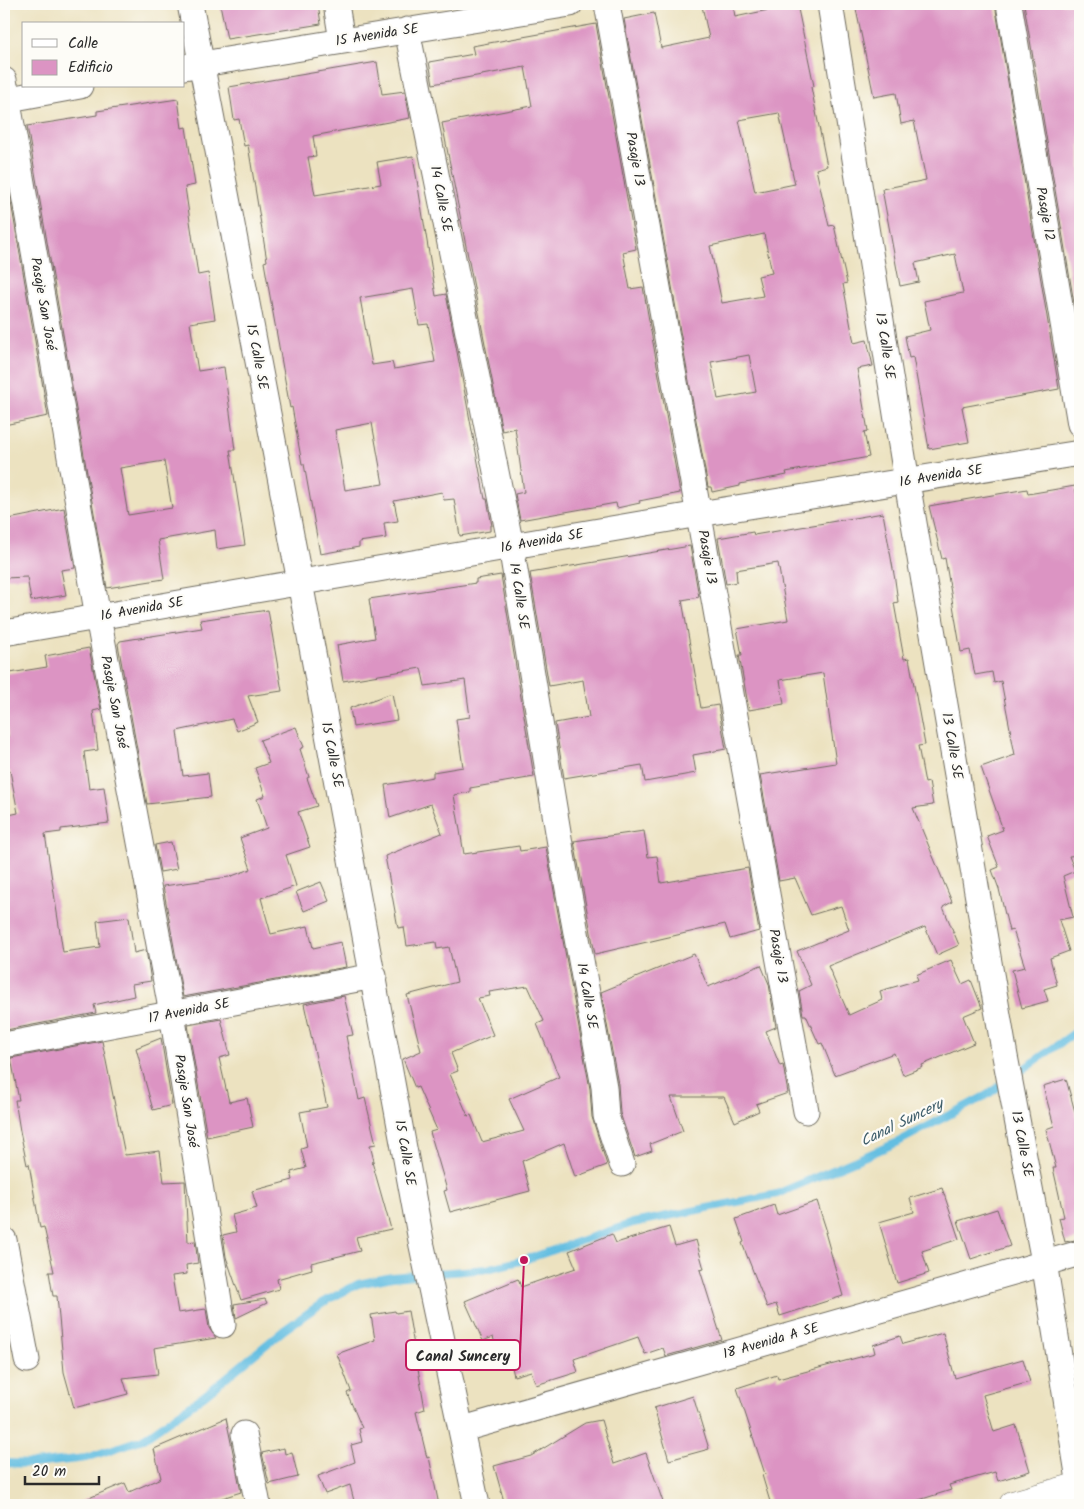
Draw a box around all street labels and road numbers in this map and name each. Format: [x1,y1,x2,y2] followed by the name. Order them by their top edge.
[334,17,421,52] street label: 15 Avenida SE
[619,130,651,188] street label: Pasaje 13
[424,164,458,235] street label: 14 Calle SE
[1029,185,1061,243] street label: Pasaje 12
[24,256,62,353] street label: Pasaje San José
[869,311,901,382] street label: 13 Calle SE
[240,322,274,393] street label: 15 Calle SE
[898,458,985,493] street label: 16 Avenida SE
[499,523,586,559] street label: 16 Avenida SE
[691,528,723,586] street label: Pasaje 13
[503,561,535,632] street label: 14 Calle SE
[99,591,186,627] street label: 16 Avenida SE
[94,654,134,751] street label: Pasaje San José
[935,711,969,782] street label: 13 Calle SE
[315,720,349,791] street label: 15 Calle SE
[762,927,794,985] street label: Pasaje 13
[570,961,604,1032] street label: 14 Calle SE
[146,992,233,1030] street label: 17 Avenida SE
[168,1053,204,1150] street label: Pasaje San José
[1005,1109,1039,1180] street label: 13 Calle SE
[388,1118,422,1189] street label: 15 Calle SE
[720,1317,822,1365] street label: 18 Avenida A SE

